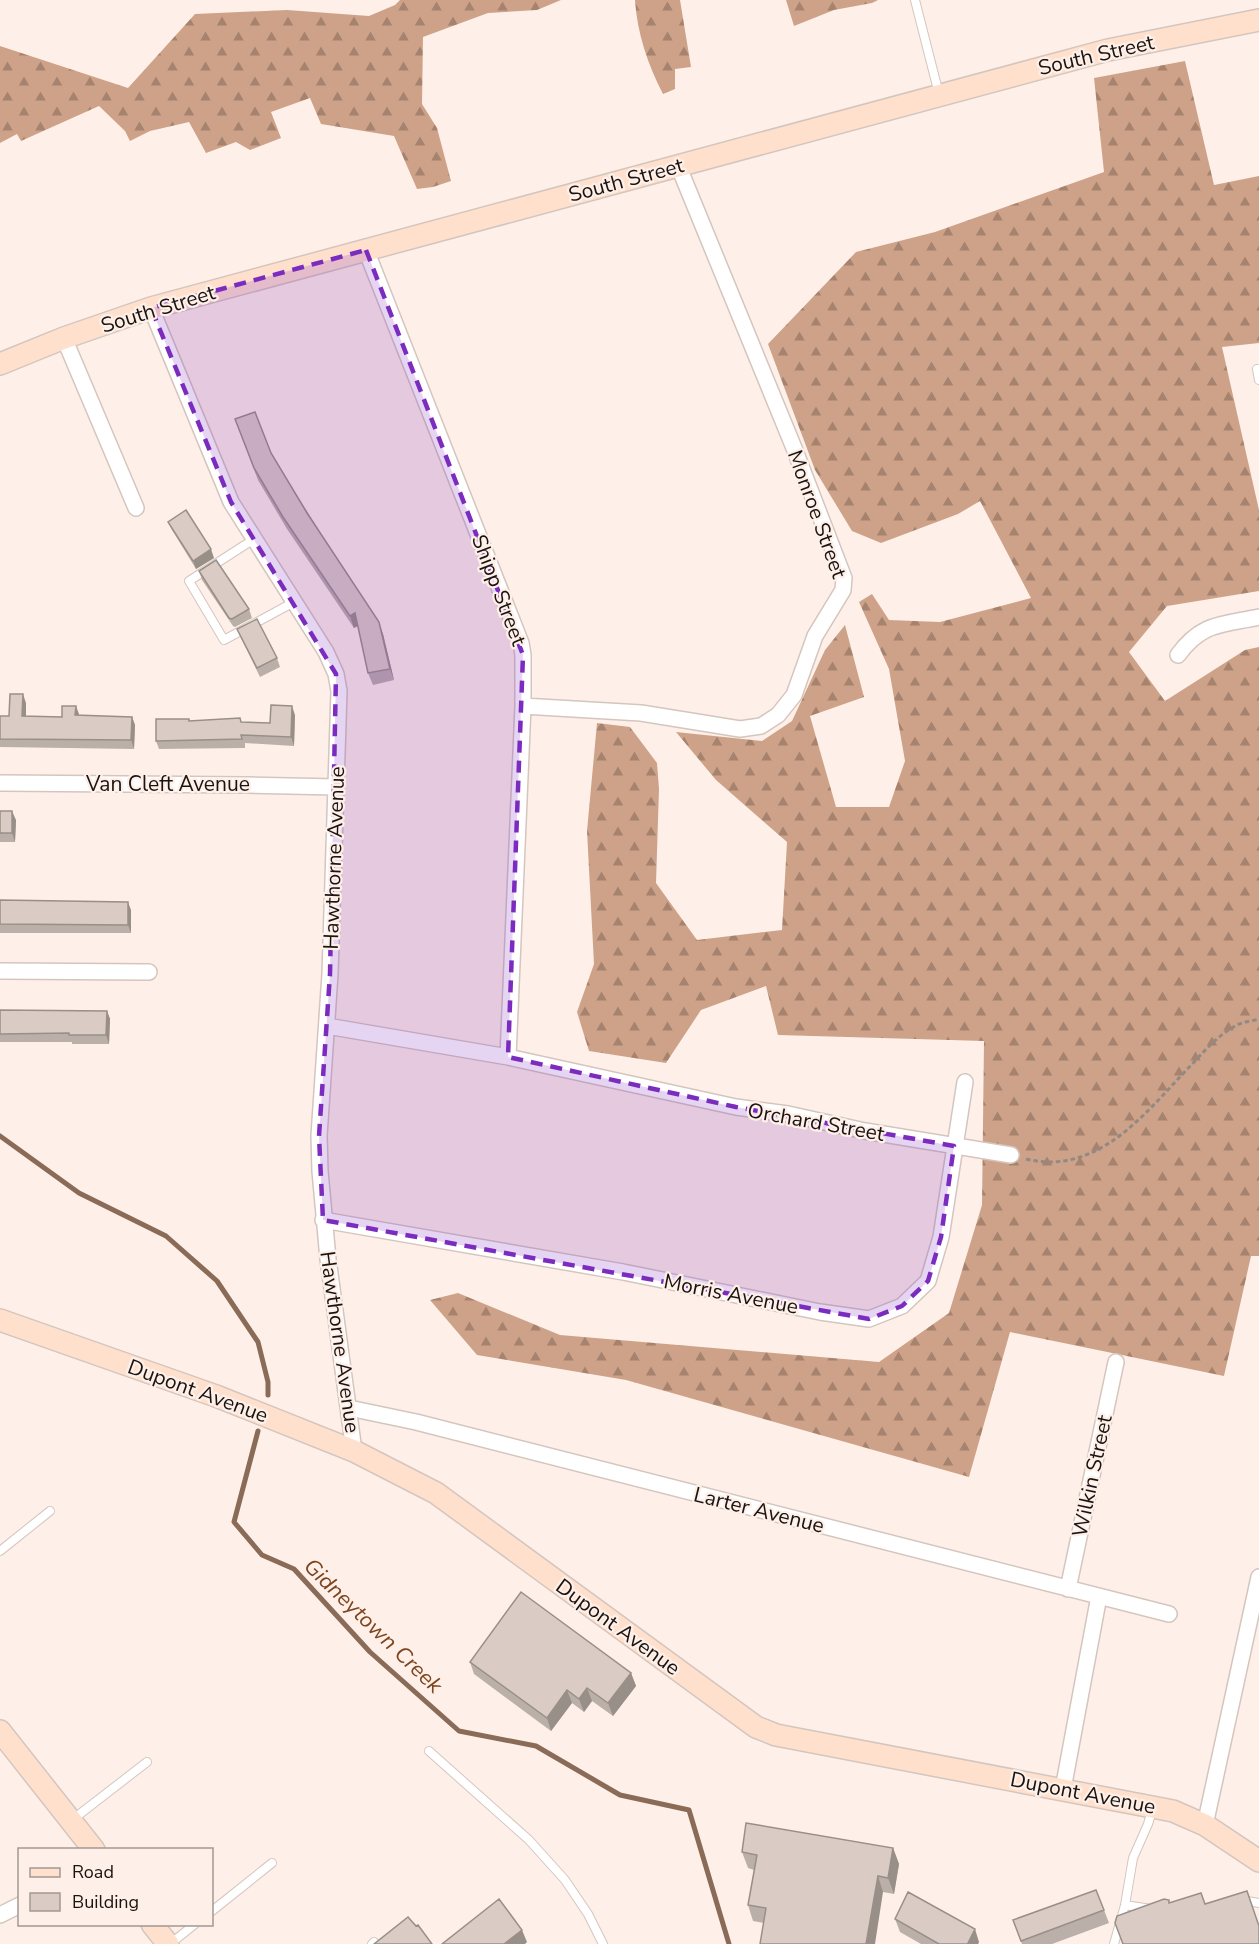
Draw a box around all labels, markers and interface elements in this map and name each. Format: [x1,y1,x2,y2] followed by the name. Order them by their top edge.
[1035,28,1157,82] street label: South Street
[565,151,687,209] street label: South Street
[97,278,219,340] street label: South Street
[781,446,853,583] street label: Monroe Street
[465,530,533,650] street label: Shipp Street
[317,766,351,950] street label: Hawthorne Avenue
[85,770,250,798] street label: Van Cleft Avenue
[745,1096,887,1148] street label: Orchard Street
[313,1249,367,1435] street label: Hawthorne Avenue
[661,1267,801,1321] street label: Morris Avenue
[124,1353,272,1429] street label: Dupont Avenue
[1065,1412,1119,1540] street label: Wilkin Street
[691,1480,827,1540] street label: Larter Avenue
[297,1552,450,1701] water label: Gidneytown Creek
[550,1572,686,1682] street label: Dupont Avenue
[1008,1765,1158,1821] street label: Dupont Avenue
[18,1848,213,1926] legend
[72,1860,114,1884] text: Road
[72,1890,139,1914] text: Building

